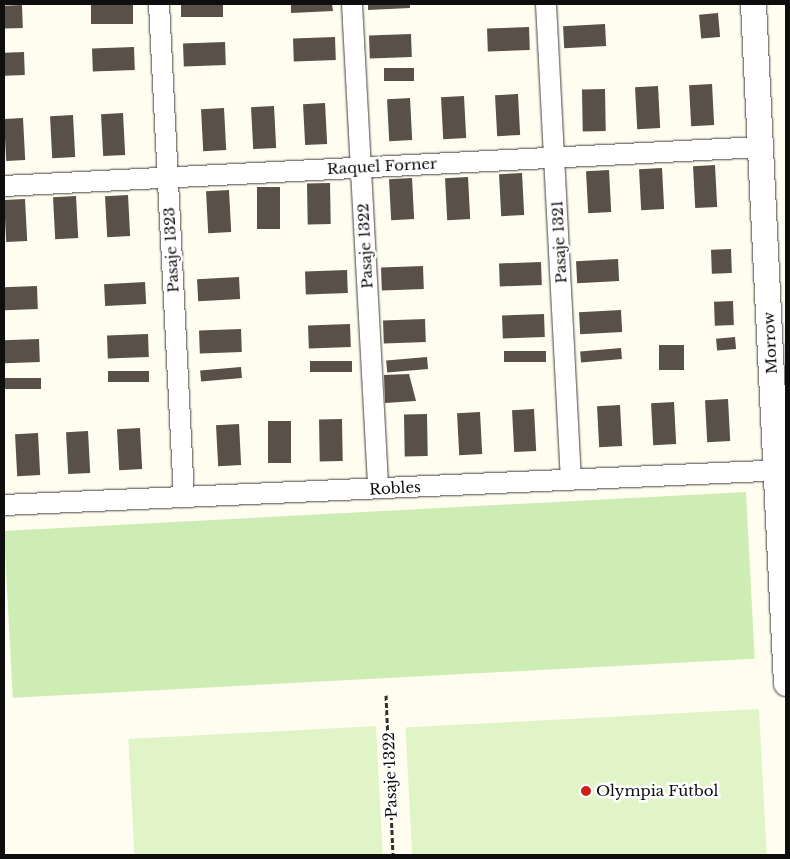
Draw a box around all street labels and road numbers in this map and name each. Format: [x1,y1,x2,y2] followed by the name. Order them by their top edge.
[326,154,438,178] street label: Raquel Forner
[548,200,570,284] street label: Pasaje 1321
[354,203,376,289] street label: Pasaje 1322
[160,207,182,293] street label: Pasaje 1323
[759,311,781,375] street label: Morrow
[369,478,421,498] street label: Robles
[380,732,400,818] street label: Pasaje 1322

